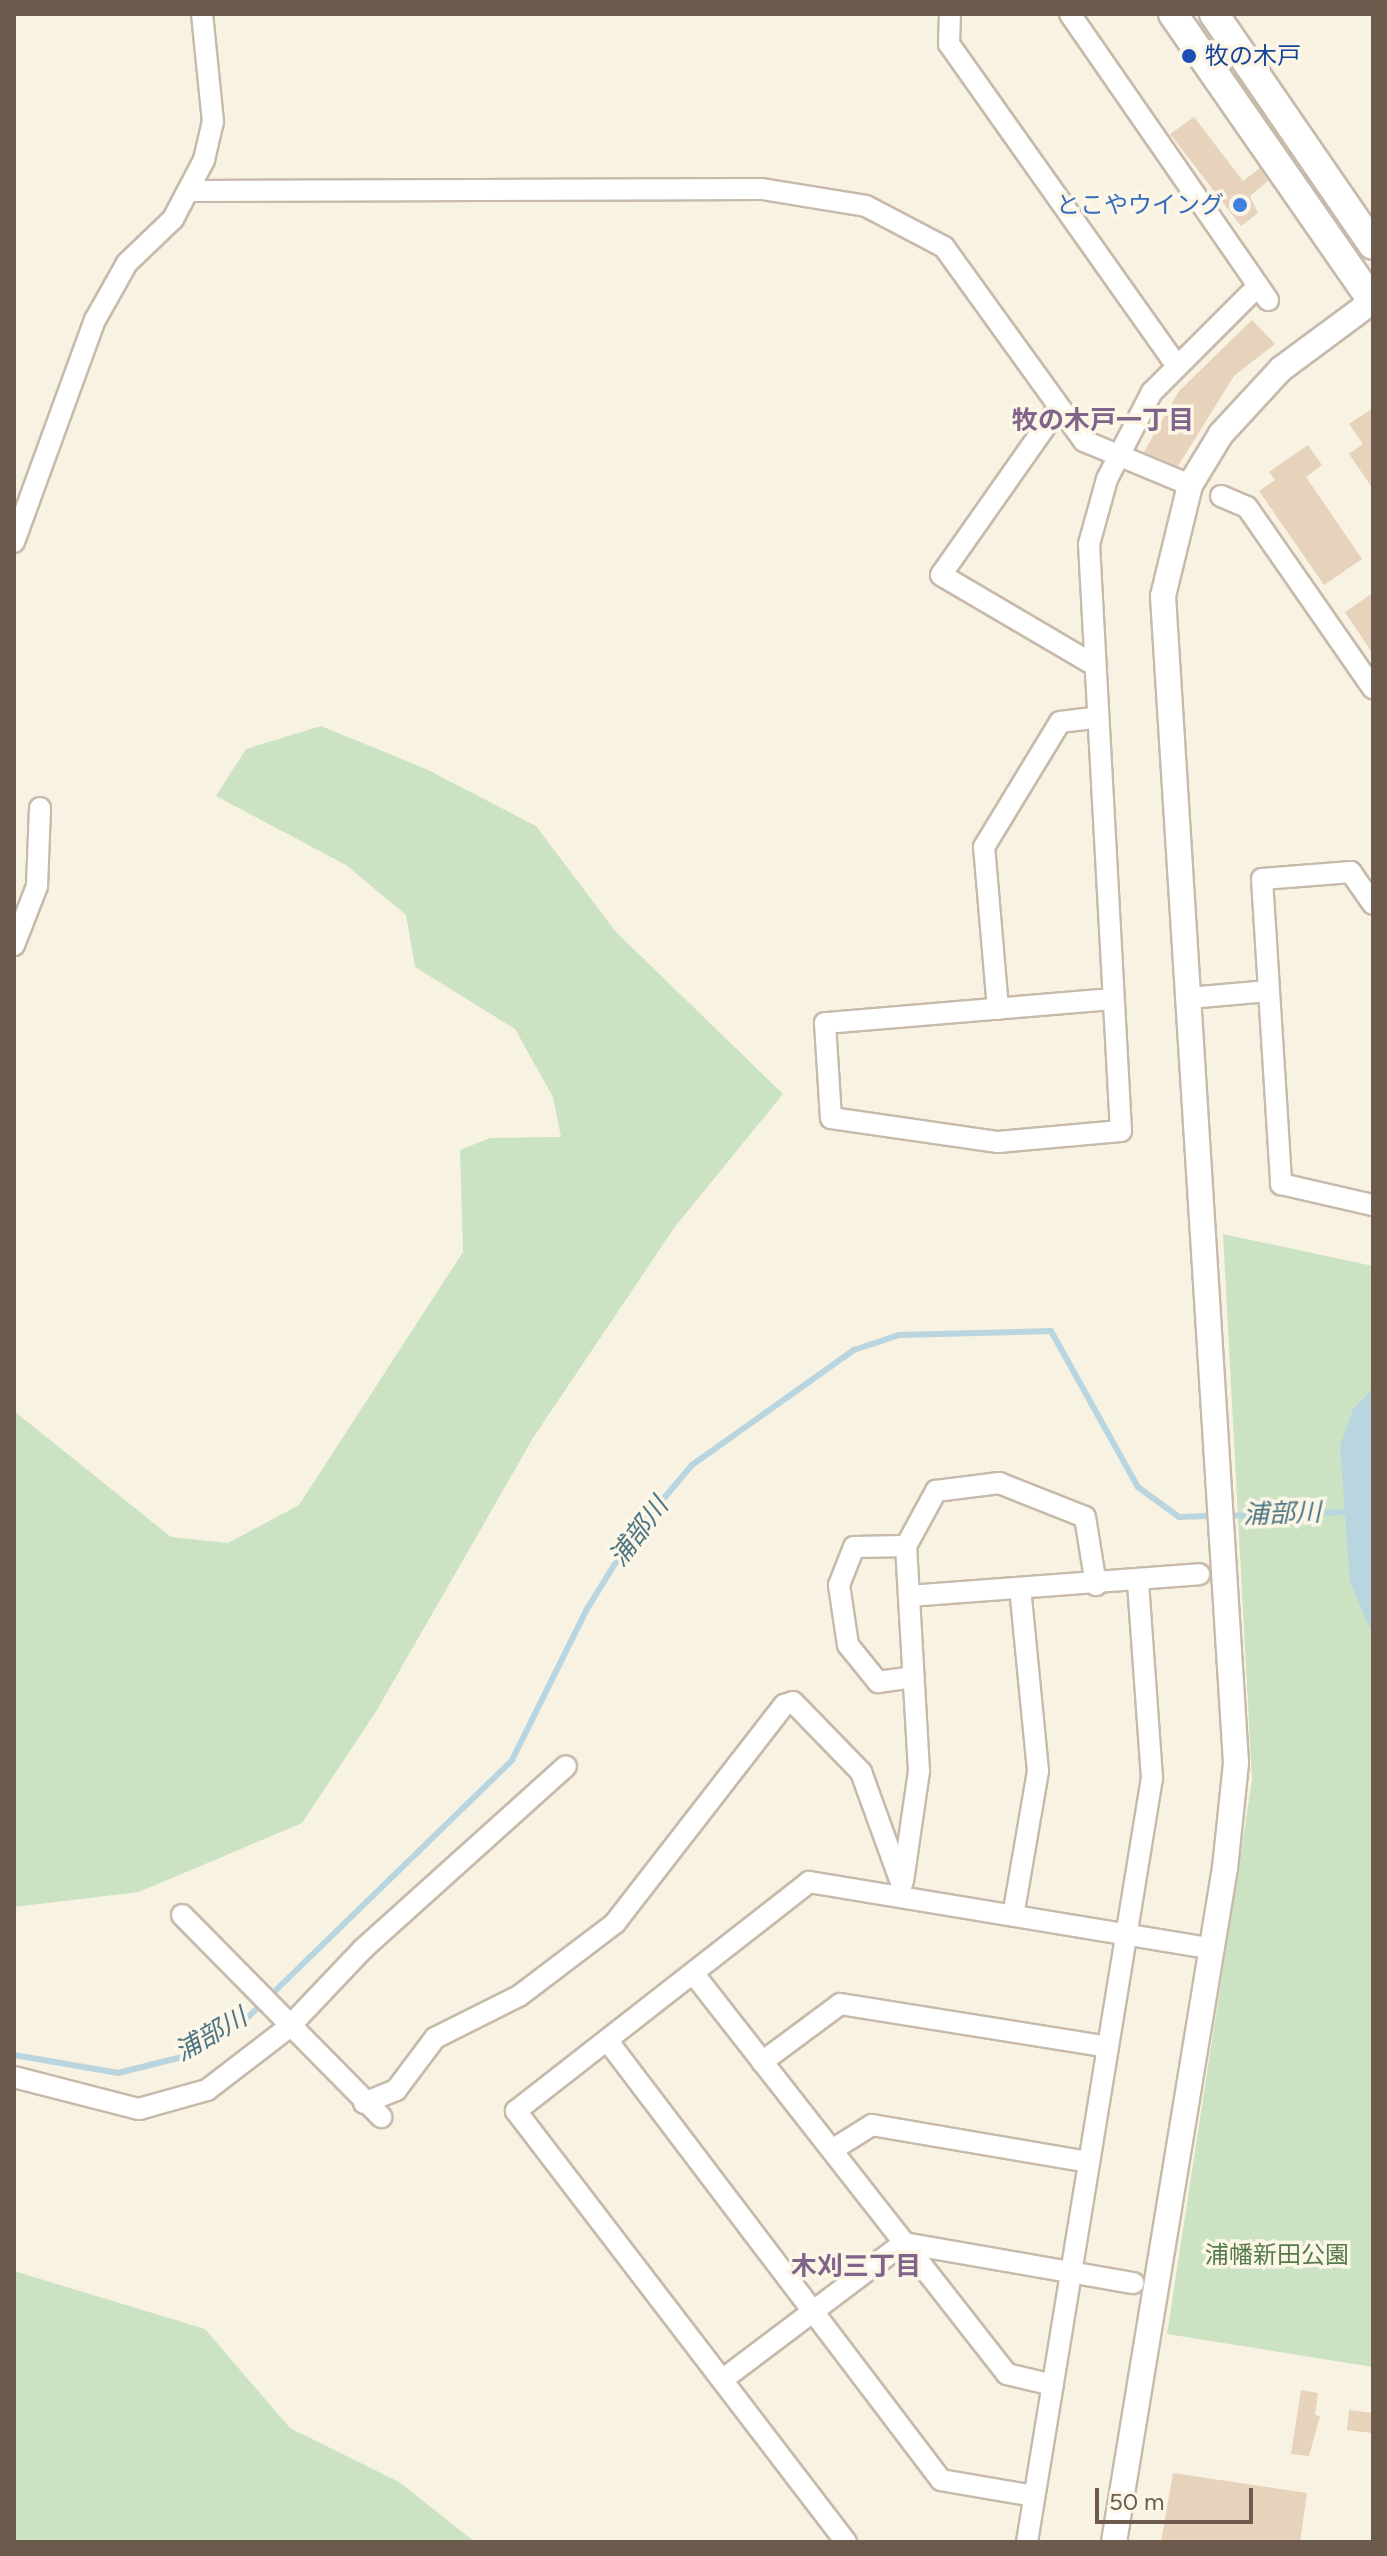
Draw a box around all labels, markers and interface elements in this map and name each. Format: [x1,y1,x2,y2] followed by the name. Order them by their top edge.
[1205,42,1301,70] place label: 牧の木戸
[1180,47,1198,65] marker: 牧の木戸
[1056,191,1224,219] place label: とこやウイング
[1231,196,1249,214] marker: とこやウイング
[1012,405,1194,437] district label: 牧の木戸一丁目
[603,1491,675,1573] water label: 浦部川
[1242,1497,1322,1531] water label: 浦部川
[169,2002,253,2068] water label: 浦部川
[1205,2241,1349,2269] park label: 浦幡新田公園
[791,2251,921,2283] district label: 木刈三丁目
[1099,2472,1257,2522] scale bar
[1109,2487,1165,2516] text: 50 m

